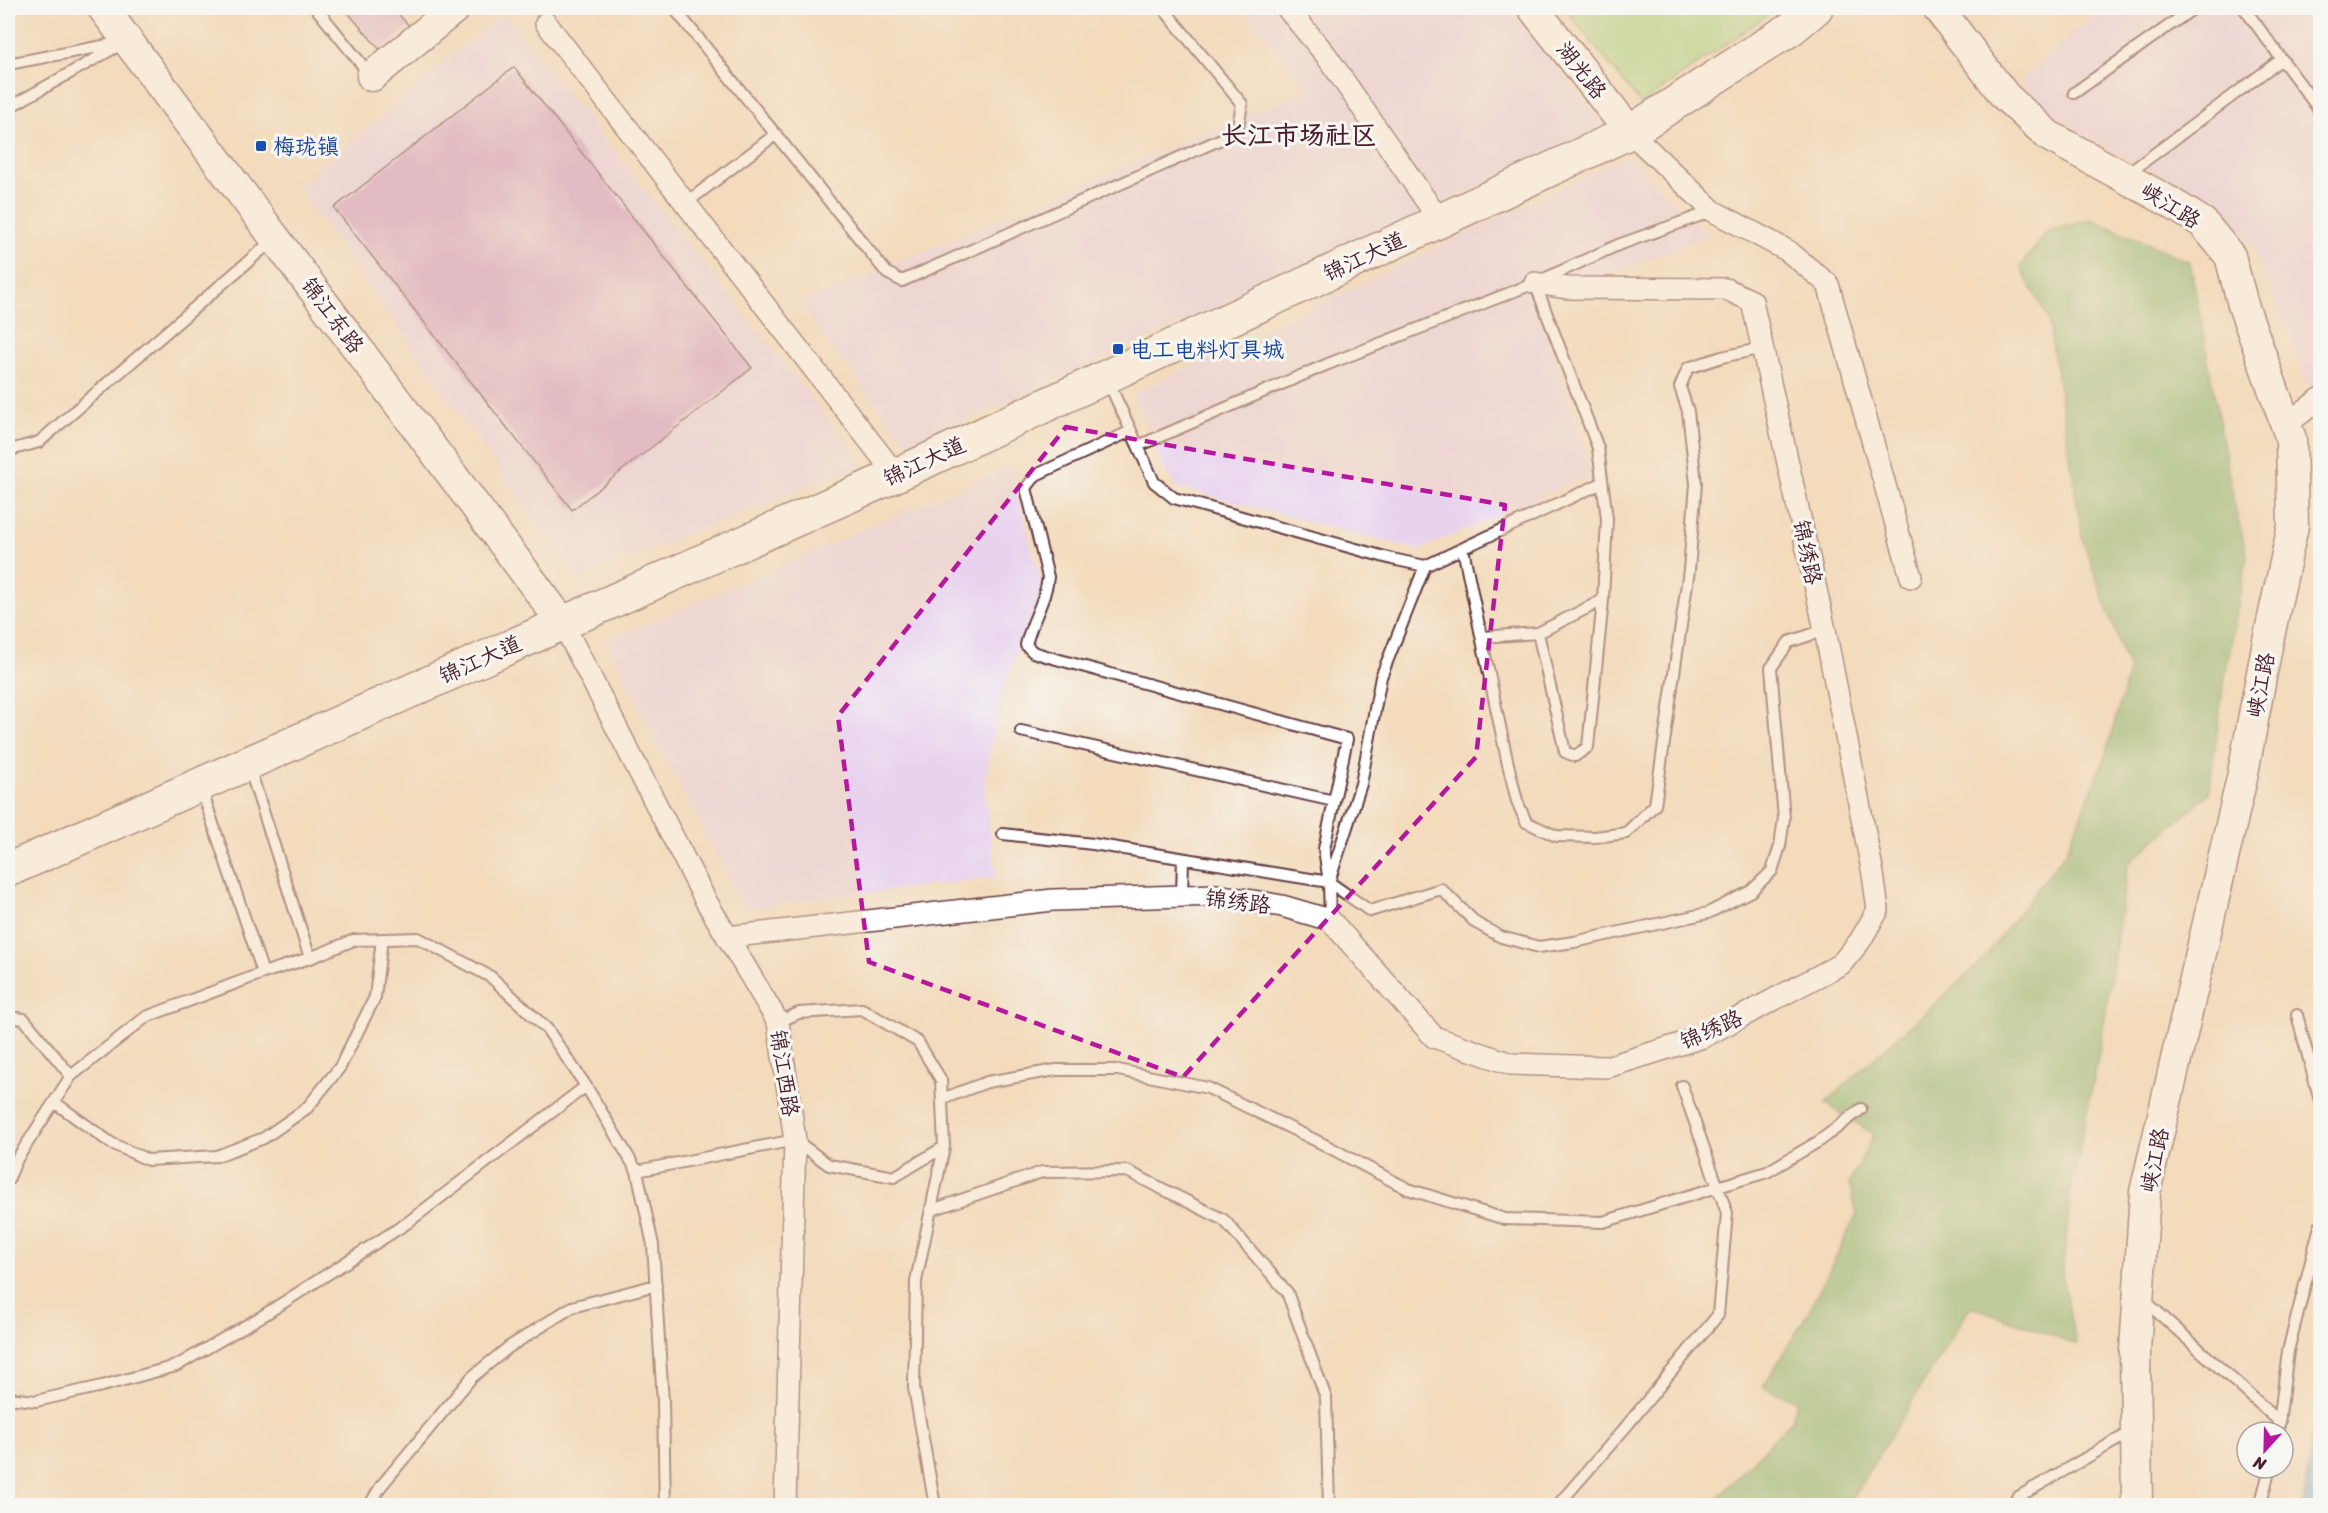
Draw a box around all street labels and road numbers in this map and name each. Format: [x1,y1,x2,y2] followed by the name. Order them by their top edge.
[1546,32,1617,108] street label: 湖光路
[2132,171,2209,239] street label: 峡江路
[1316,220,1412,293] street label: 锦江大道
[291,268,375,362] street label: 锦江东路
[876,425,972,498] street label: 锦江大道
[1782,516,1833,588] street label: 锦绣路
[432,624,528,695] street label: 锦江大道
[2235,649,2286,721] street label: 峡江路
[1203,878,1273,925] street label: 锦绣路
[1673,998,1749,1061] street label: 锦绣路
[758,1027,811,1120] street label: 锦江西路
[2129,1124,2180,1196] street label: 峡江路

